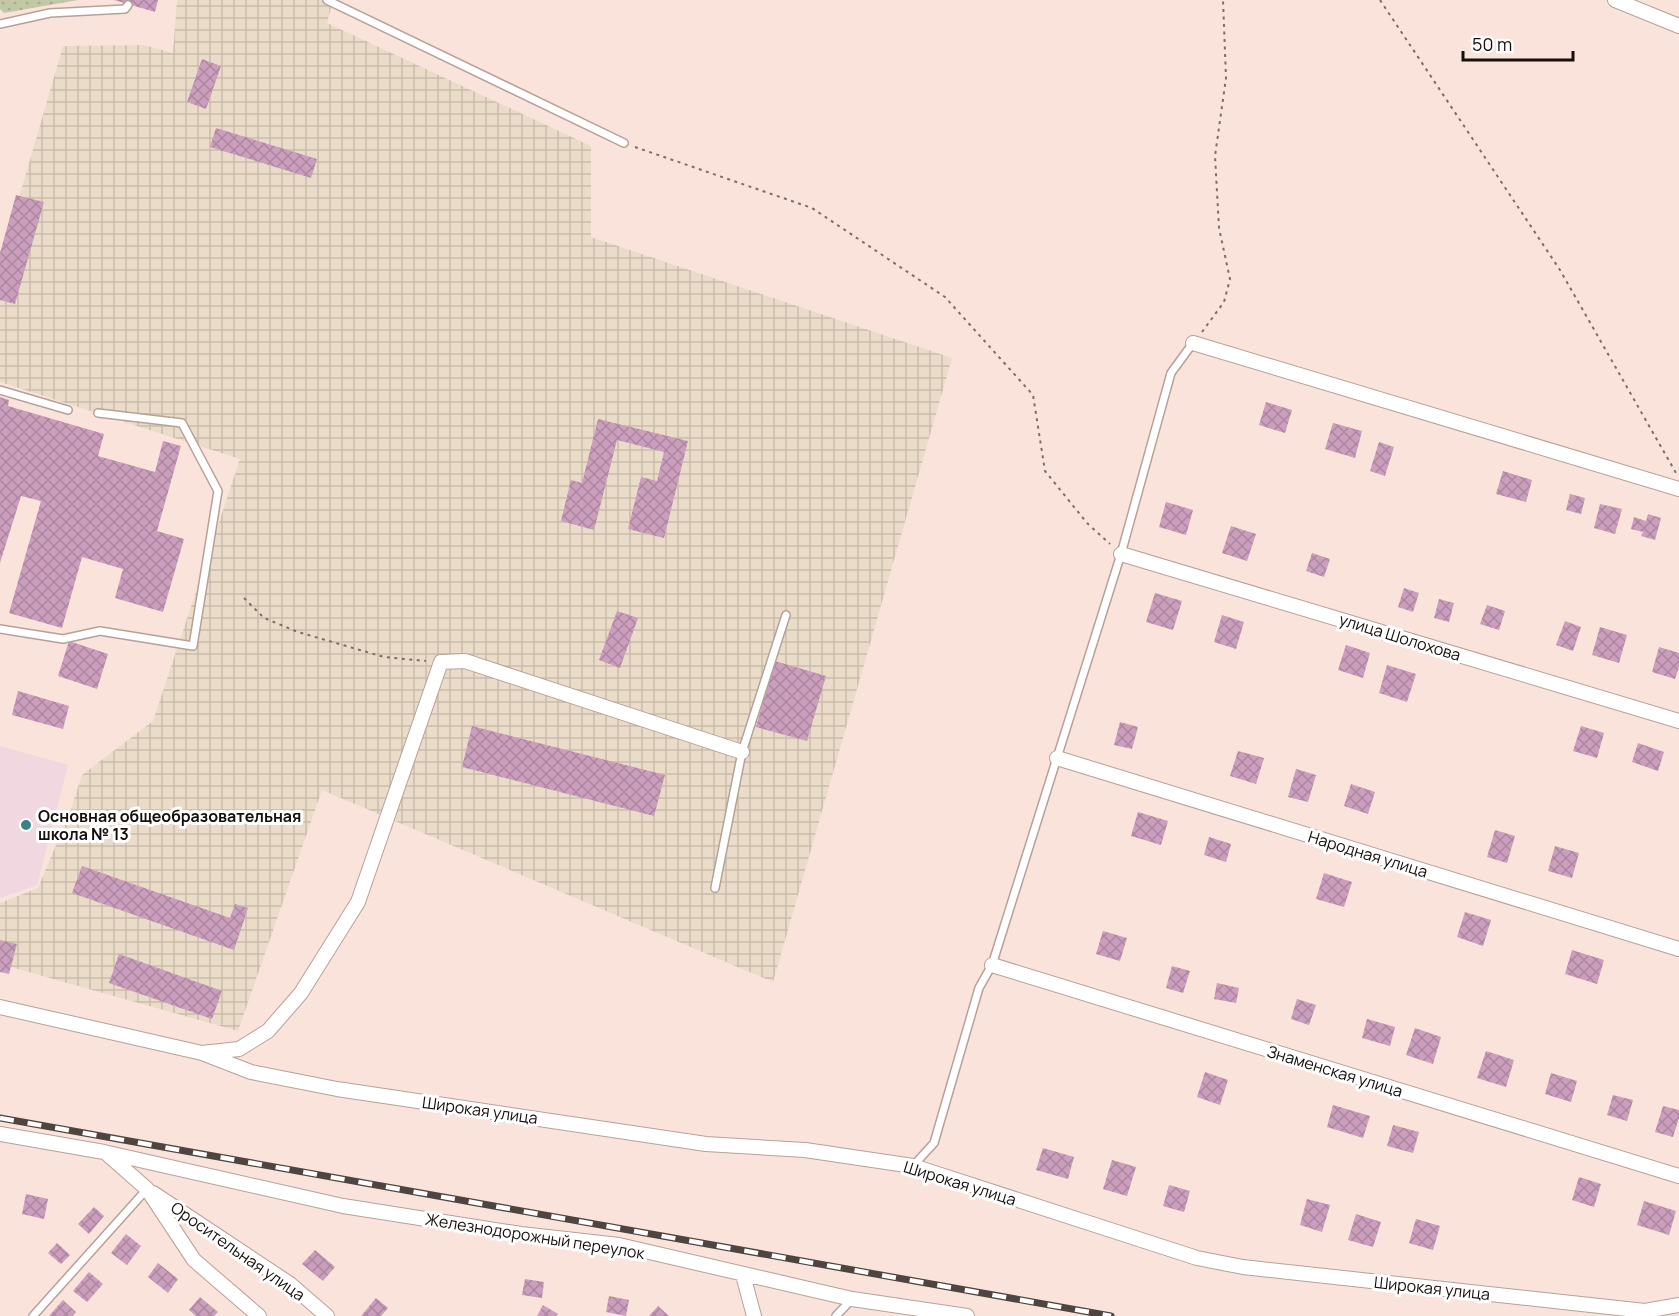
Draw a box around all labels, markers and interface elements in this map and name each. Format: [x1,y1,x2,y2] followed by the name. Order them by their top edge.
[1463,24,1572,62] scale bar
[1472,32,1512,56] text: 50 m
[1337,608,1463,666] street label: улица Шолохова
[38,805,301,845] place label: Основная общеобразовательная школа № 13
[19,818,33,832] marker: Основная общеобразовательная школа № 13
[1306,825,1430,883] street label: Народная улица
[1265,1040,1405,1102] street label: Знаменская улица
[421,1091,539,1129] street label: Широкая улица
[901,1155,1019,1211] street label: Широкая улица
[167,1196,309,1306] street label: Оросительная улица
[424,1208,647,1264] street label: Железнодорожный переулок
[1373,1271,1491,1305] street label: Широкая улица

